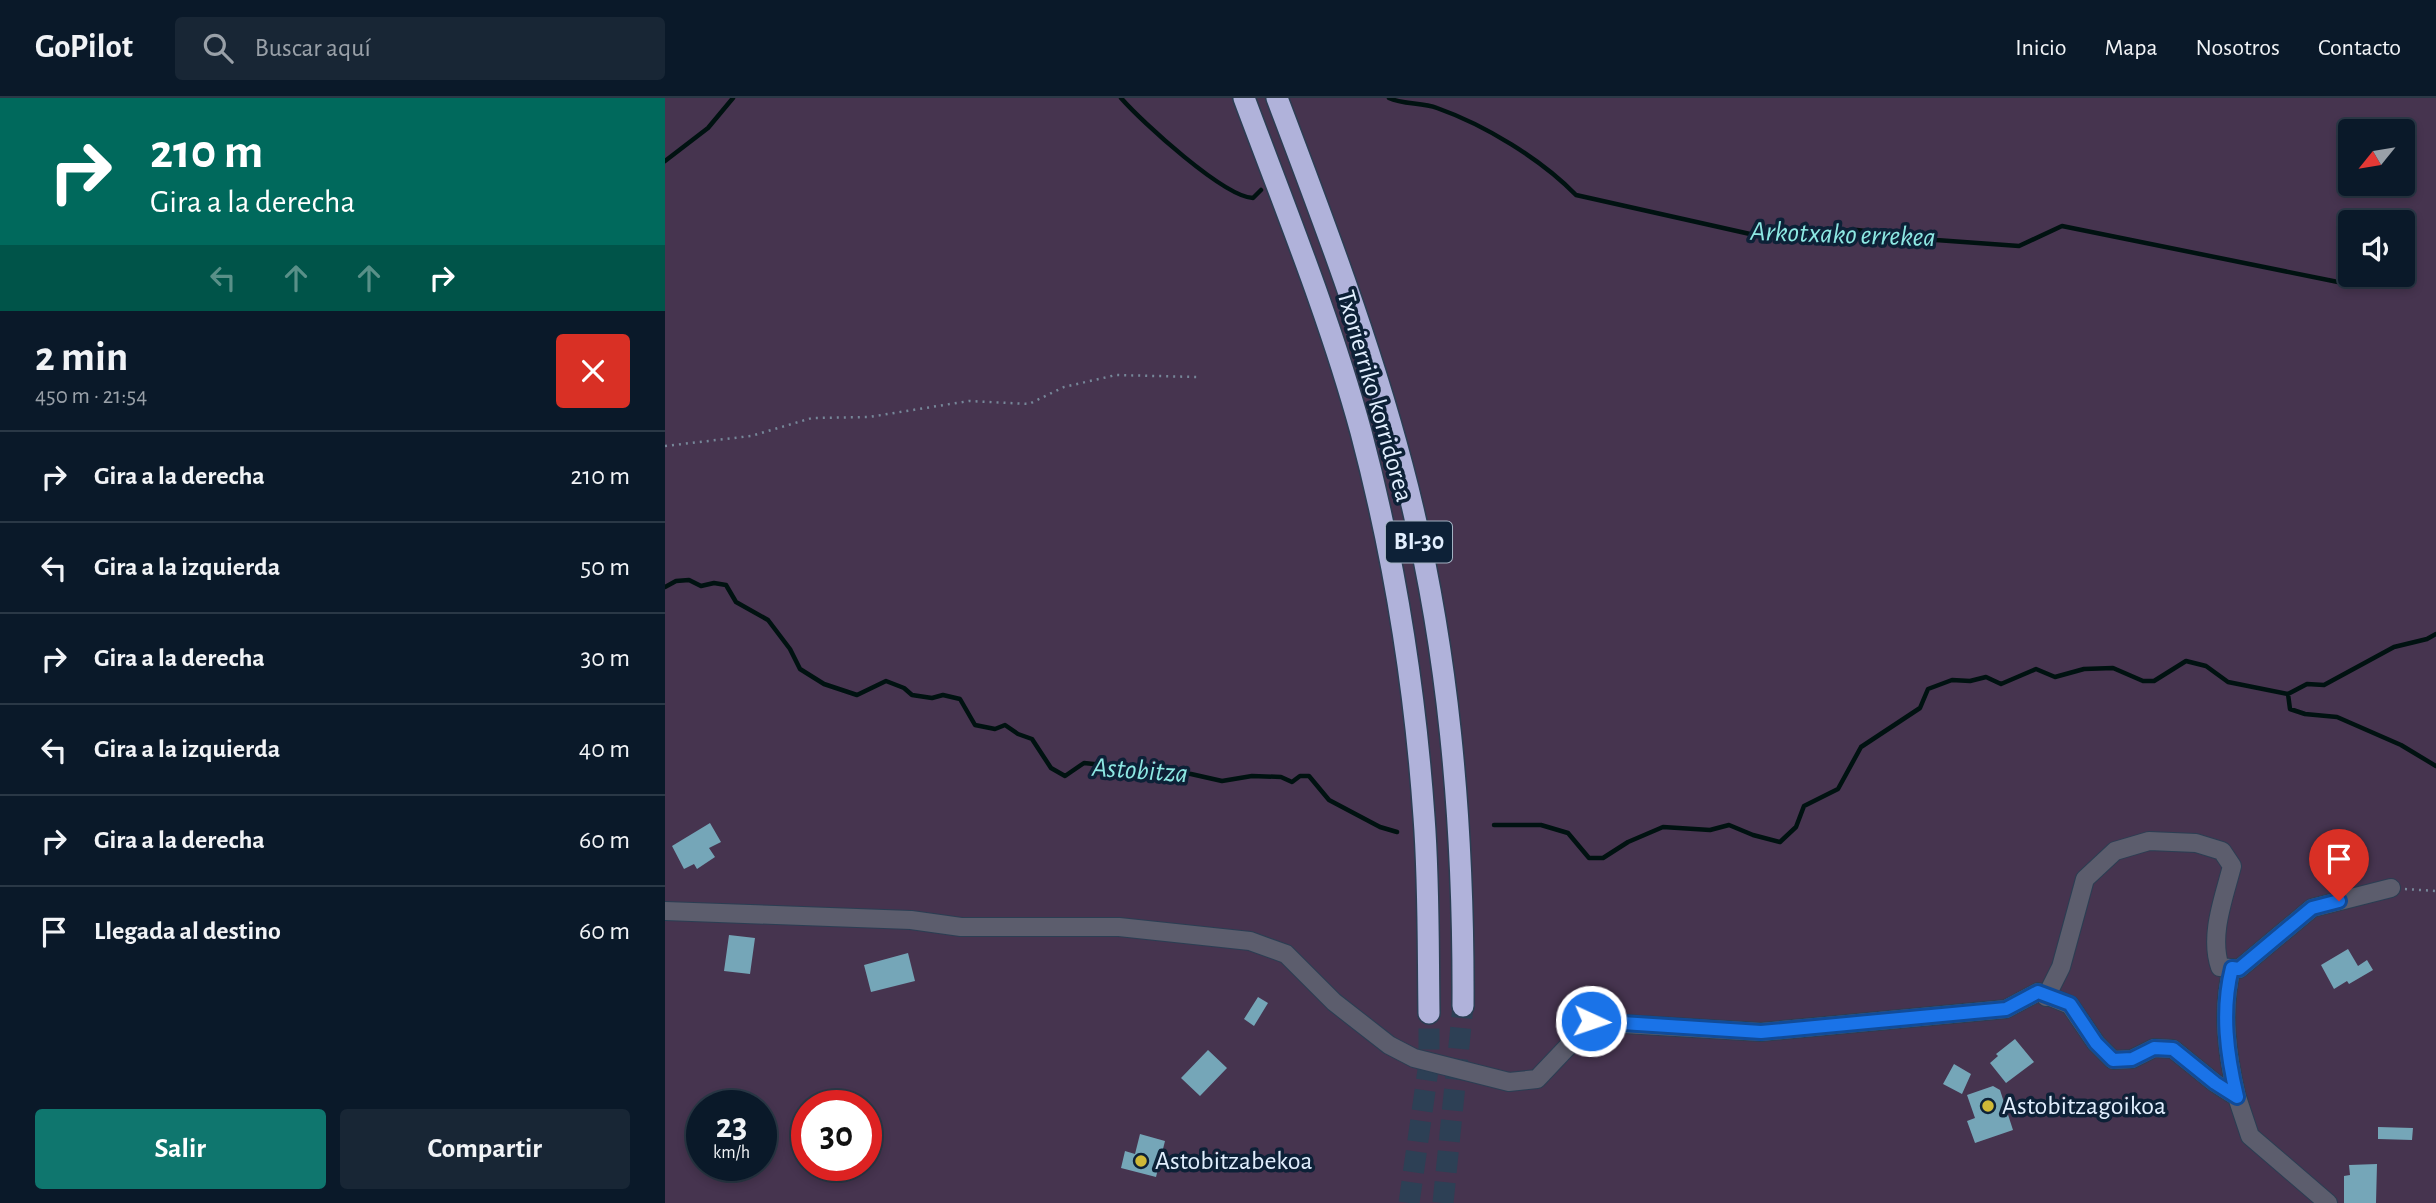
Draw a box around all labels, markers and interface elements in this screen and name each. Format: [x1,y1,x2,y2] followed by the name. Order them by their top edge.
[175,17,665,80] search box
[199,29,237,67] icon: search
[35,31,133,64] text: GoPilot
[255,35,371,61] text: Buscar aquí
[2015,36,2066,60] text: Inicio
[2104,36,2158,60] text: Mapa
[2196,36,2280,60] text: Nosotros
[2318,36,2401,60] text: Contacto
[2338,119,2415,196] north arrow
[2338,119,2415,287] map controls
[35,126,126,217] icon: right
[150,128,263,177] text: 210 m
[150,186,355,218] text: Gira a la derecha
[2338,210,2415,287] button: sound
[1749,218,1936,252] water label: Arkotxako errekea
[204,259,242,297] icon: left
[277,259,315,297] icon: ahead
[350,259,388,297] icon: ahead
[423,259,461,297] icon: right
[1332,287,1418,505] street label: Txorierriko korridorea
[556,334,630,408] button: close
[35,336,128,378] text: 2 min
[35,385,147,408] text: 450 m · 21:54
[35,458,73,496] icon: right
[94,463,265,489] text: Gira a la derecha
[570,463,630,489] text: 210 m
[1386,522,1452,562] road number: BI-30
[35,549,73,587] icon: left
[94,554,280,580] text: Gira a la izquierda
[580,554,630,580] text: 50 m
[35,640,73,678] icon: right
[94,645,265,671] text: Gira a la derecha
[580,645,630,671] text: 30 m
[35,731,73,769] icon: left
[94,736,280,762] text: Gira a la izquierda
[579,736,630,762] text: 40 m
[1090,754,1189,788] water label: Astobitza
[35,822,73,860] icon: right
[94,827,265,853] text: Gira a la derecha
[579,827,630,853] text: 60 m
[2309,829,2369,901] pin
[2320,840,2358,878] icon: arrive
[35,913,73,951] icon: arrive
[94,918,281,944] text: Llegada al destino
[579,918,630,944] text: 60 m
[1554,984,1628,1058] position arrow
[791,1090,882,1181] speed limit sign: 30
[2002,1093,2166,1119] place label: Astobitzagoikoa
[1980,1098,1996,1114] marker: Astobitzagoikoa
[35,1109,326,1189] button: Salir
[340,1109,630,1189] button: Compartir
[716,1109,747,1144] text: 23
[713,1144,750,1162] text: km/h
[1155,1148,1313,1174] place label: Astobitzabekoa
[1133,1153,1149,1169] marker: Astobitzabekoa

